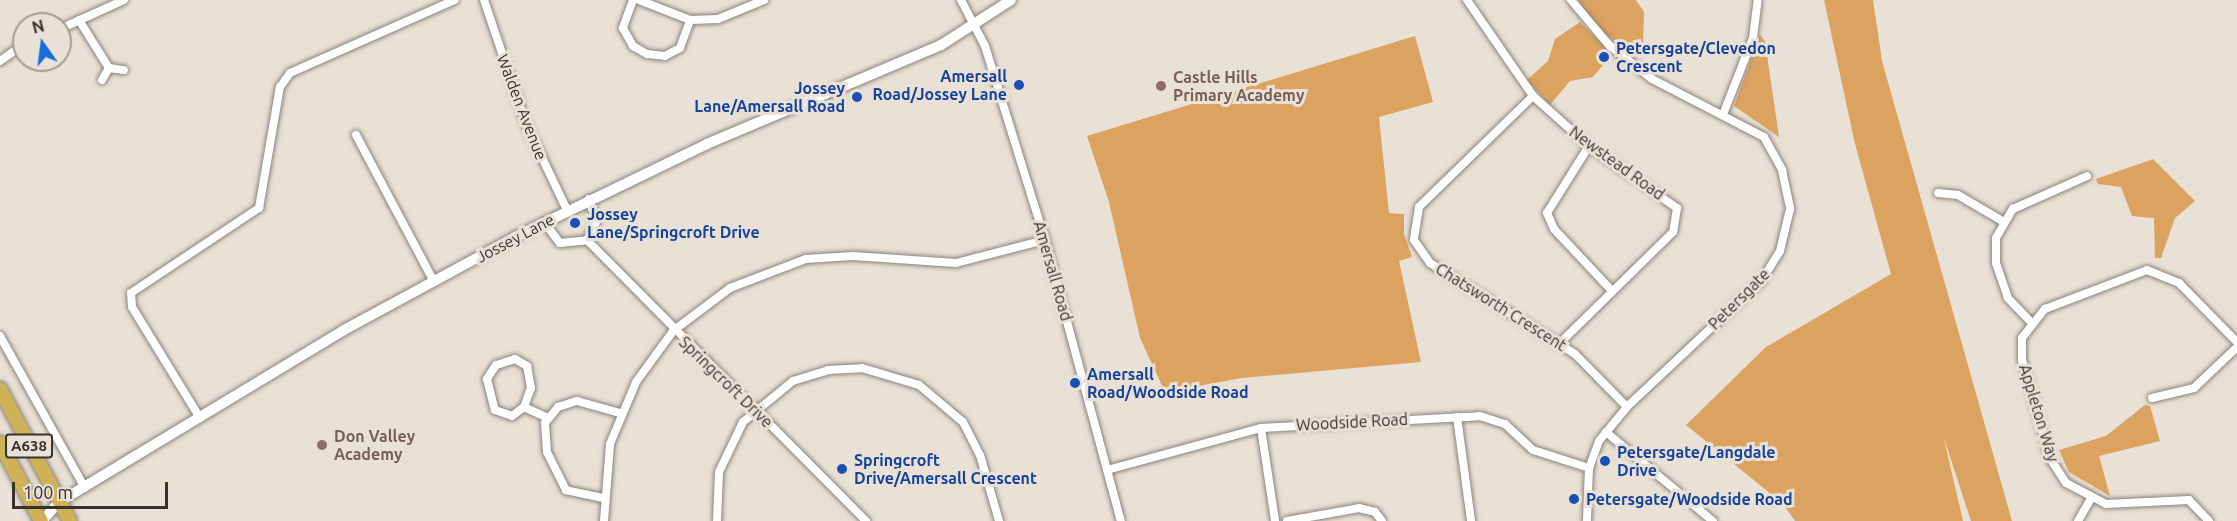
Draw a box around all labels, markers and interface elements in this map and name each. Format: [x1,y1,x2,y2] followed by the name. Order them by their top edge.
[12,12,72,72] north arrow
[30,16,46,37] text: N
[1616,38,1776,76] place label: Petersgate/Clevedon Crescent
[1597,50,1611,64] marker: Petersgate/Clevedon Crescent
[493,51,551,163] street label: Walden Avenue
[873,66,1007,104] place label: Amersall Road/Jossey Lane
[1173,67,1304,105] place label: Castle Hills Primary Academy
[694,78,845,116] place label: Jossey Lane/Amersall Road
[1012,78,1026,92] marker: Amersall Road/Jossey Lane
[1154,79,1168,93] marker: Castle Hills Primary Academy
[850,90,864,104] marker: Jossey Lane/Amersall Road
[1566,122,1668,204] street label: Newstead Road
[587,204,760,242] place label: Jossey Lane/Springcroft Drive
[473,209,557,267] street label: Jossey Lane
[568,216,582,230] marker: Jossey Lane/Springcroft Drive
[1030,219,1076,323] street label: Amersall Road
[1432,259,1570,355] street label: Chatsworth Crescent
[1704,264,1774,334] street label: Petersgate
[675,332,777,432] street label: Springcroft Drive
[2015,362,2063,464] street label: Appleton Way
[1087,364,1249,402] place label: Amersall Road/Woodside Road
[1068,376,1082,390] marker: Amersall Road/Woodside Road
[1295,409,1409,435] street label: Woodside Road
[334,426,415,464] place label: Don Valley Academy
[5,434,53,458] road number: A638
[315,438,329,452] marker: Don Valley Academy
[1617,442,1776,480] place label: Petersgate/Langdale Drive
[854,450,1037,488] place label: Springcroft Drive/Amersall Crescent
[1598,454,1612,468] marker: Petersgate/Langdale Drive
[835,462,849,476] marker: Springcroft Drive/Amersall Crescent
[15,470,171,508] scale bar
[23,482,73,502] text: 100 m
[1586,489,1793,509] place label: Petersgate/Woodside Road
[1567,492,1581,506] marker: Petersgate/Woodside Road

